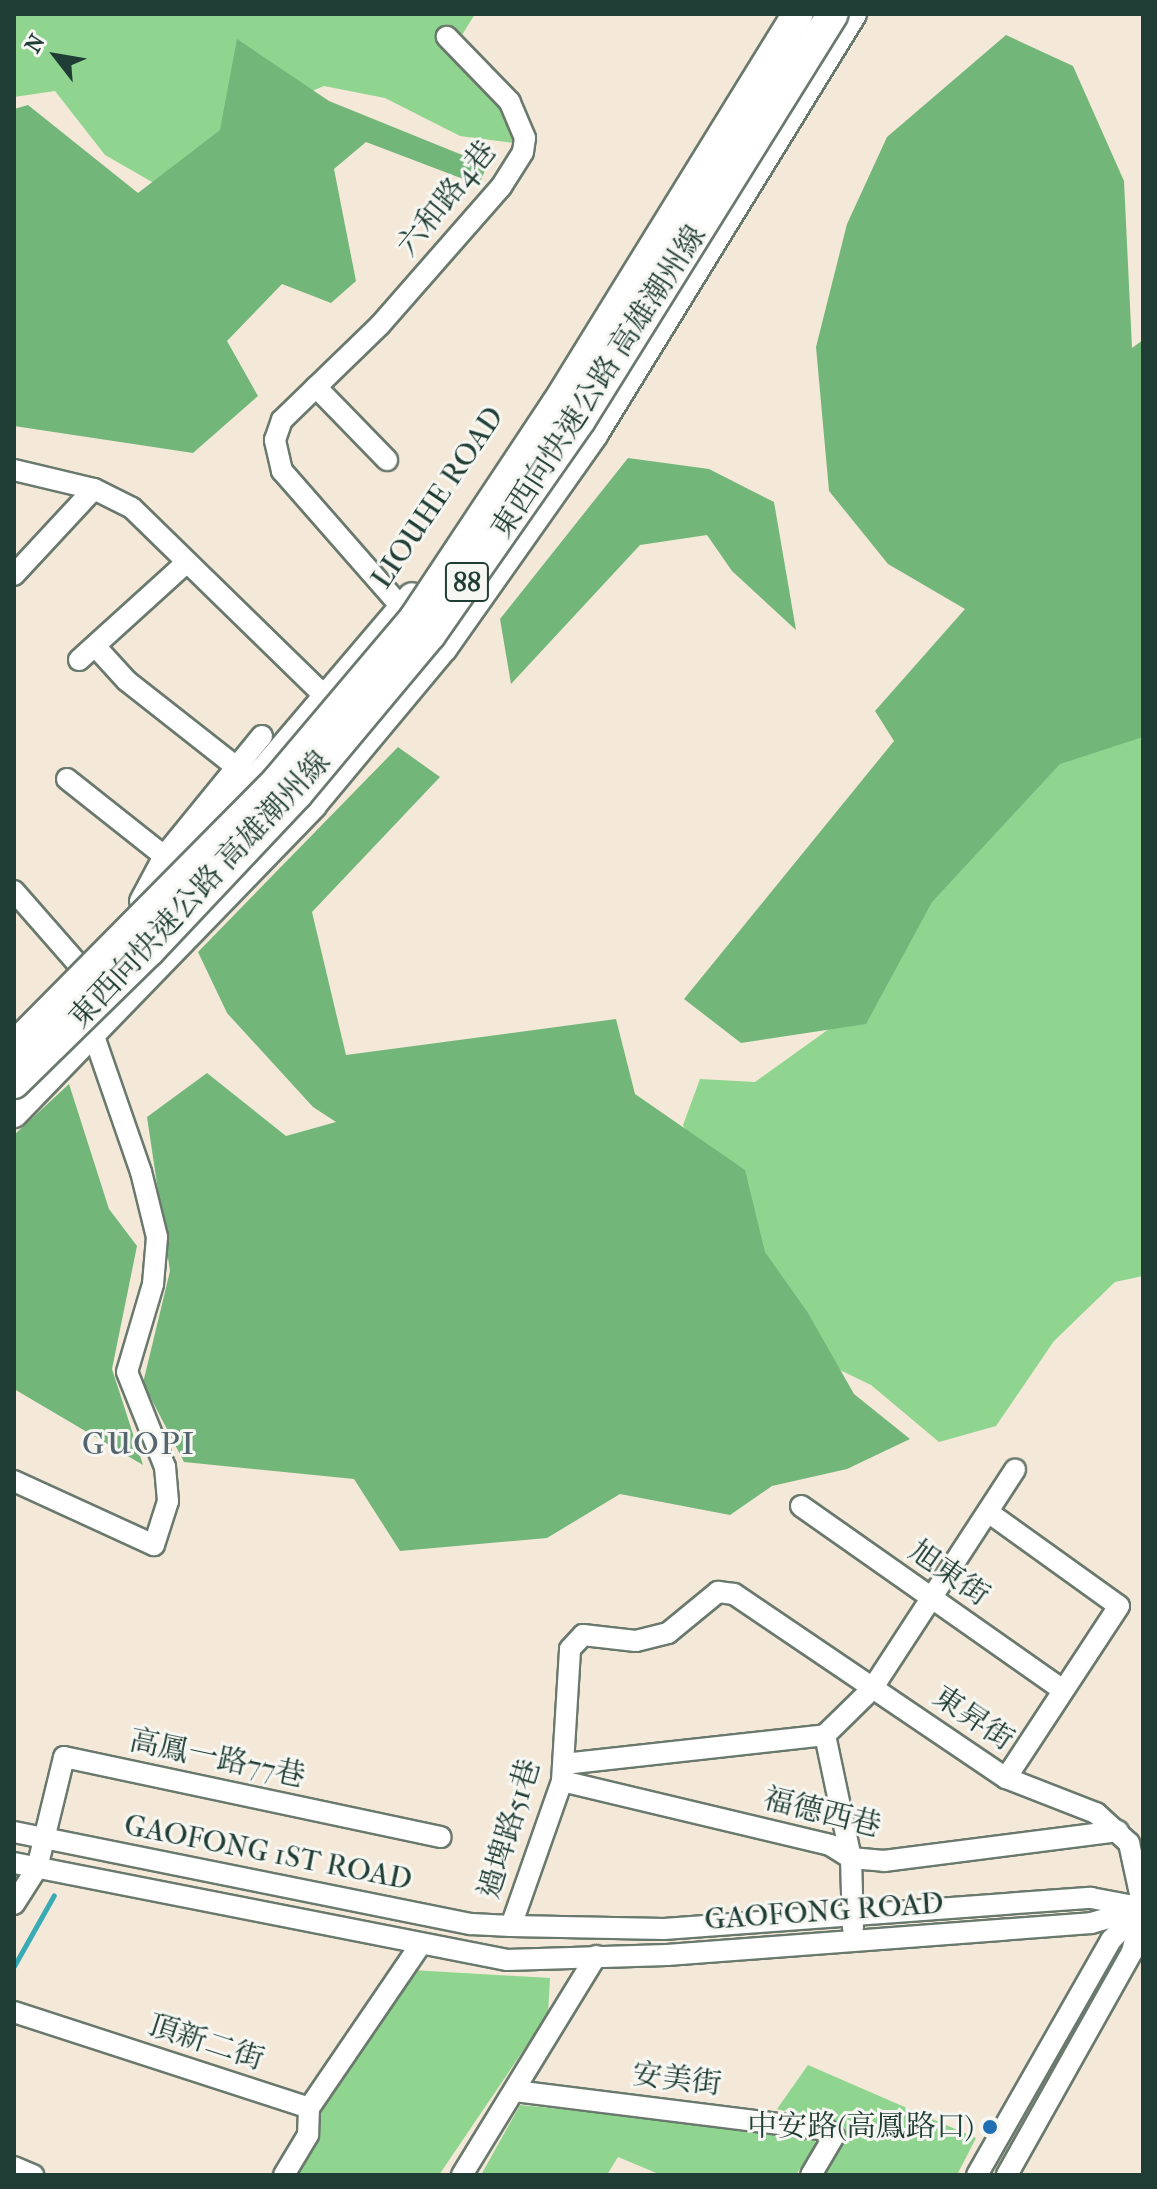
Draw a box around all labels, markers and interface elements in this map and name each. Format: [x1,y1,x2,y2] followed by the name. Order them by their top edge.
[16,16,96,96] north arrow
[20,30,51,57] text: N
[390,134,504,264] street label: 六和路4巷
[484,219,714,545] street label: 東西向快速公路 高雄潮州線
[364,400,512,596] street label: LIOUHE ROAD
[443,558,491,606] road number: 88
[62,744,338,1036] street label: 東西向快速公路 高雄潮州線
[82,1425,196,1463] district label: GUOPI
[902,1533,996,1615] street label: 旭東街
[926,1679,1020,1759] street label: 東昇街
[126,1723,308,1795] street label: 高鳳一路77巷
[472,1755,548,1903] street label: 過埤路51巷
[759,1781,885,1845] street label: 福德西巷
[121,1807,415,1899] street label: GAOFONG 1ST ROAD
[703,1886,945,1938] street label: GAOFONG ROAD
[143,2007,269,2079] street label: 頂新二街
[630,2057,724,2103] street label: 安美街
[747,2109,974,2145] place label: 中安路(高鳳路口)
[981,2118,999,2136] marker: 中安路(高鳳路口)

